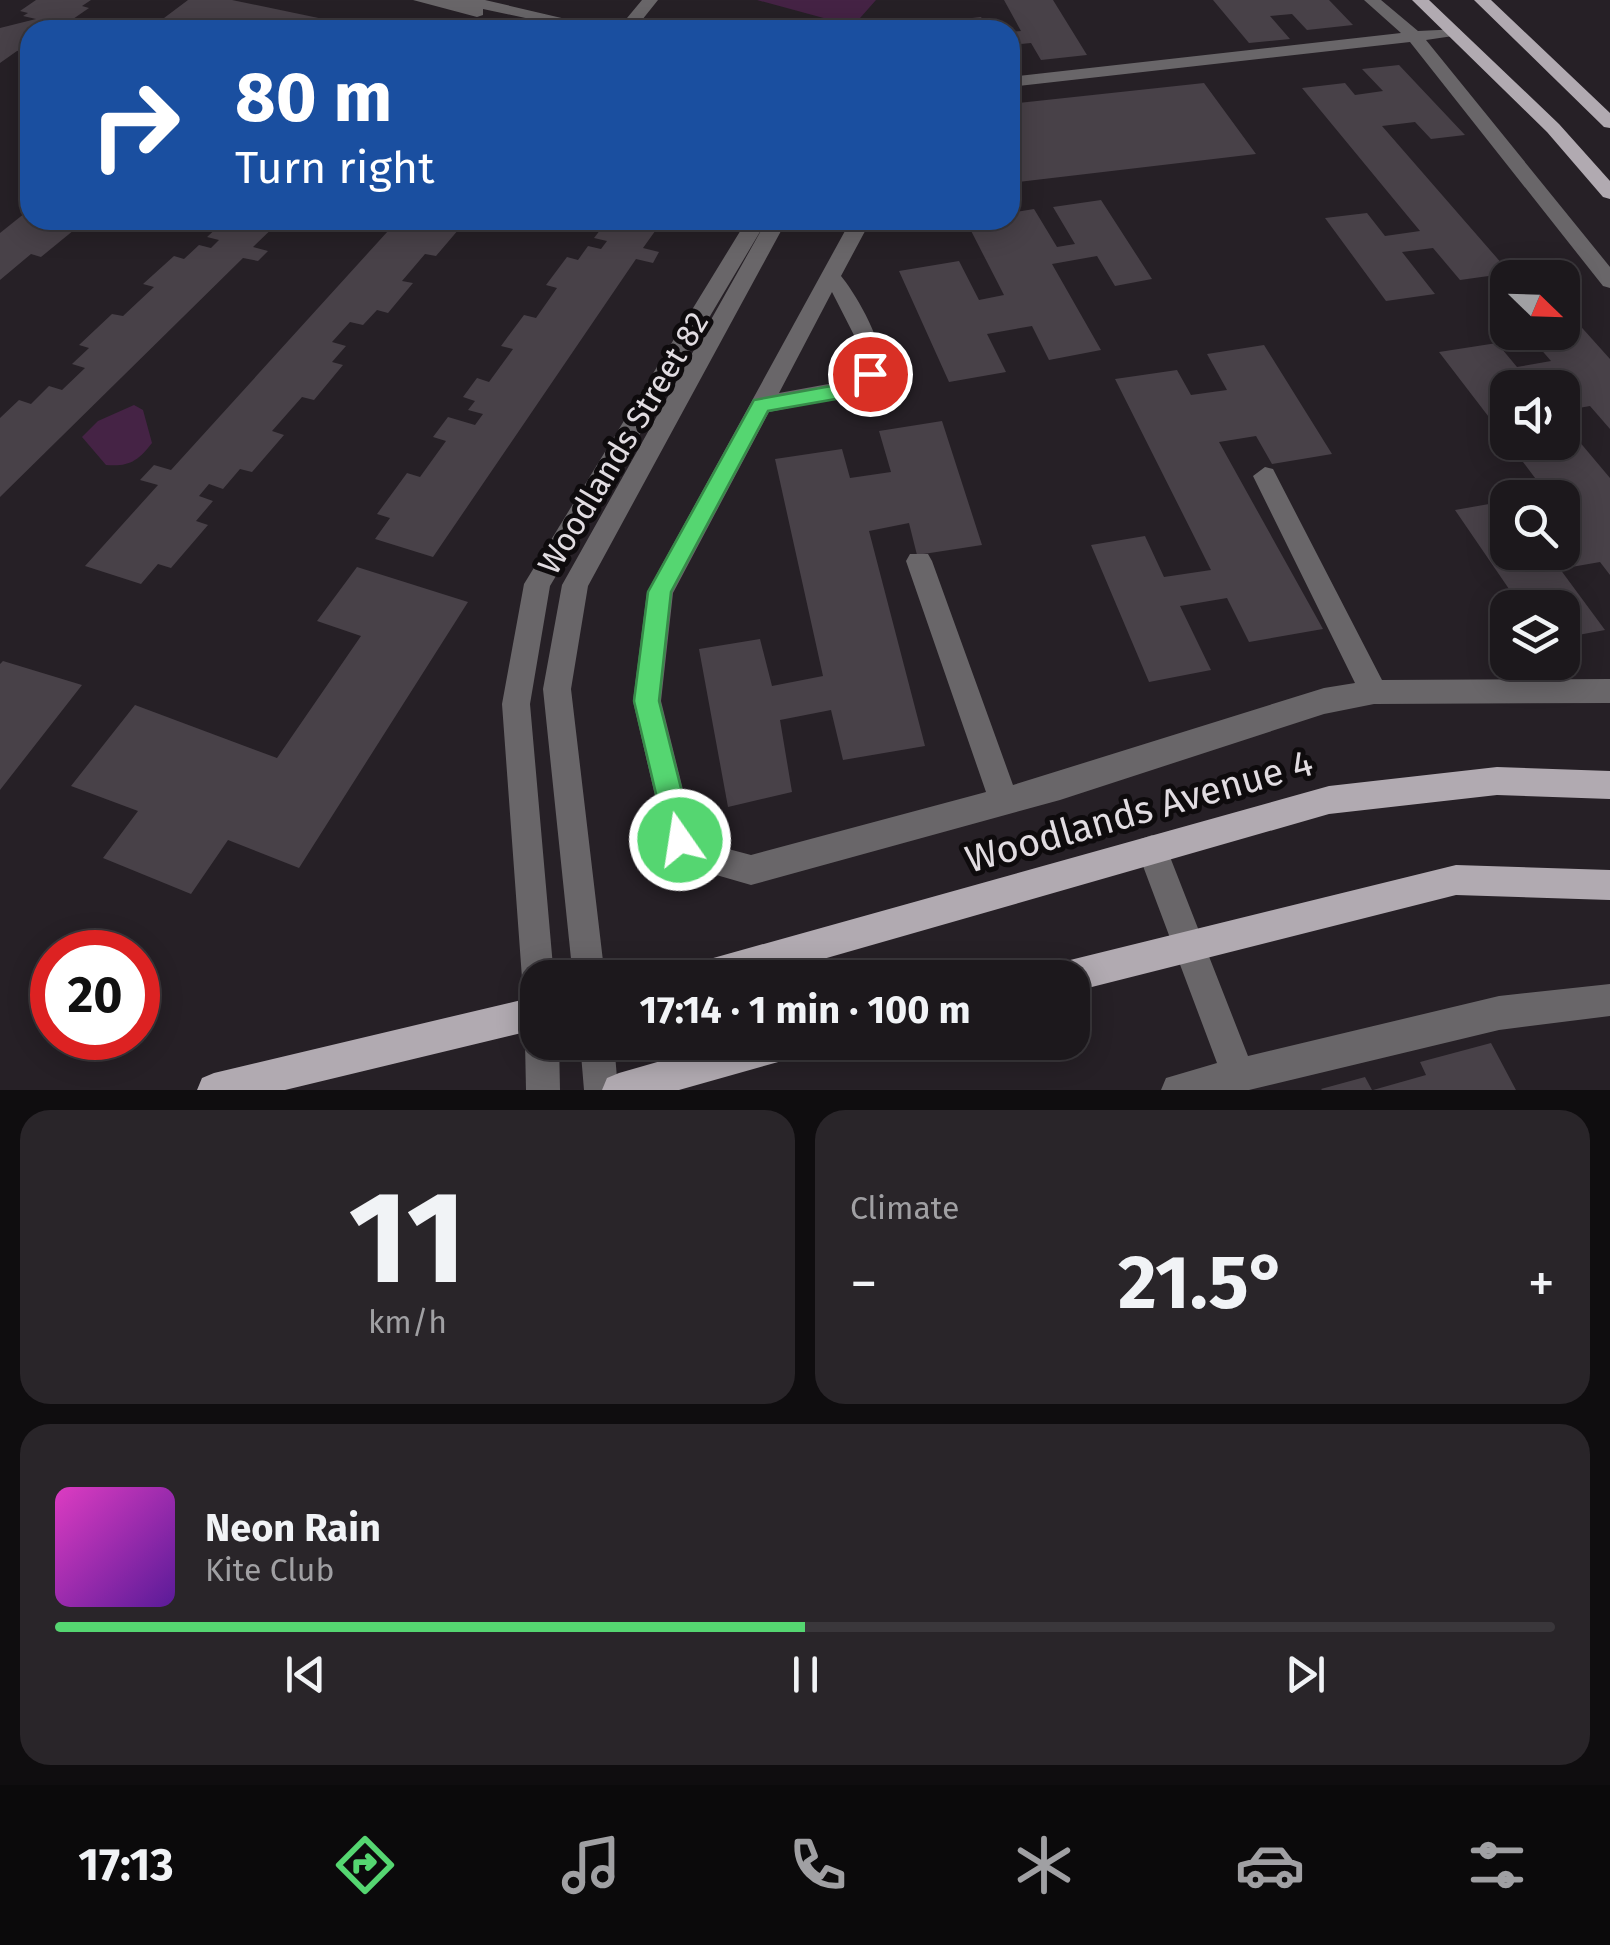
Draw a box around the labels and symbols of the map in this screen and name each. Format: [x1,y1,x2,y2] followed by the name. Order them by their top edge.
[1490,260,1580,350] north arrow
[530,305,716,581] street label: Woodlands Street 82
[828,332,913,417] pin
[960,739,1318,883] street label: Woodlands Avenue 4
[628,788,732,892] position arrow
[30,930,160,1060] speed limit sign: 20

